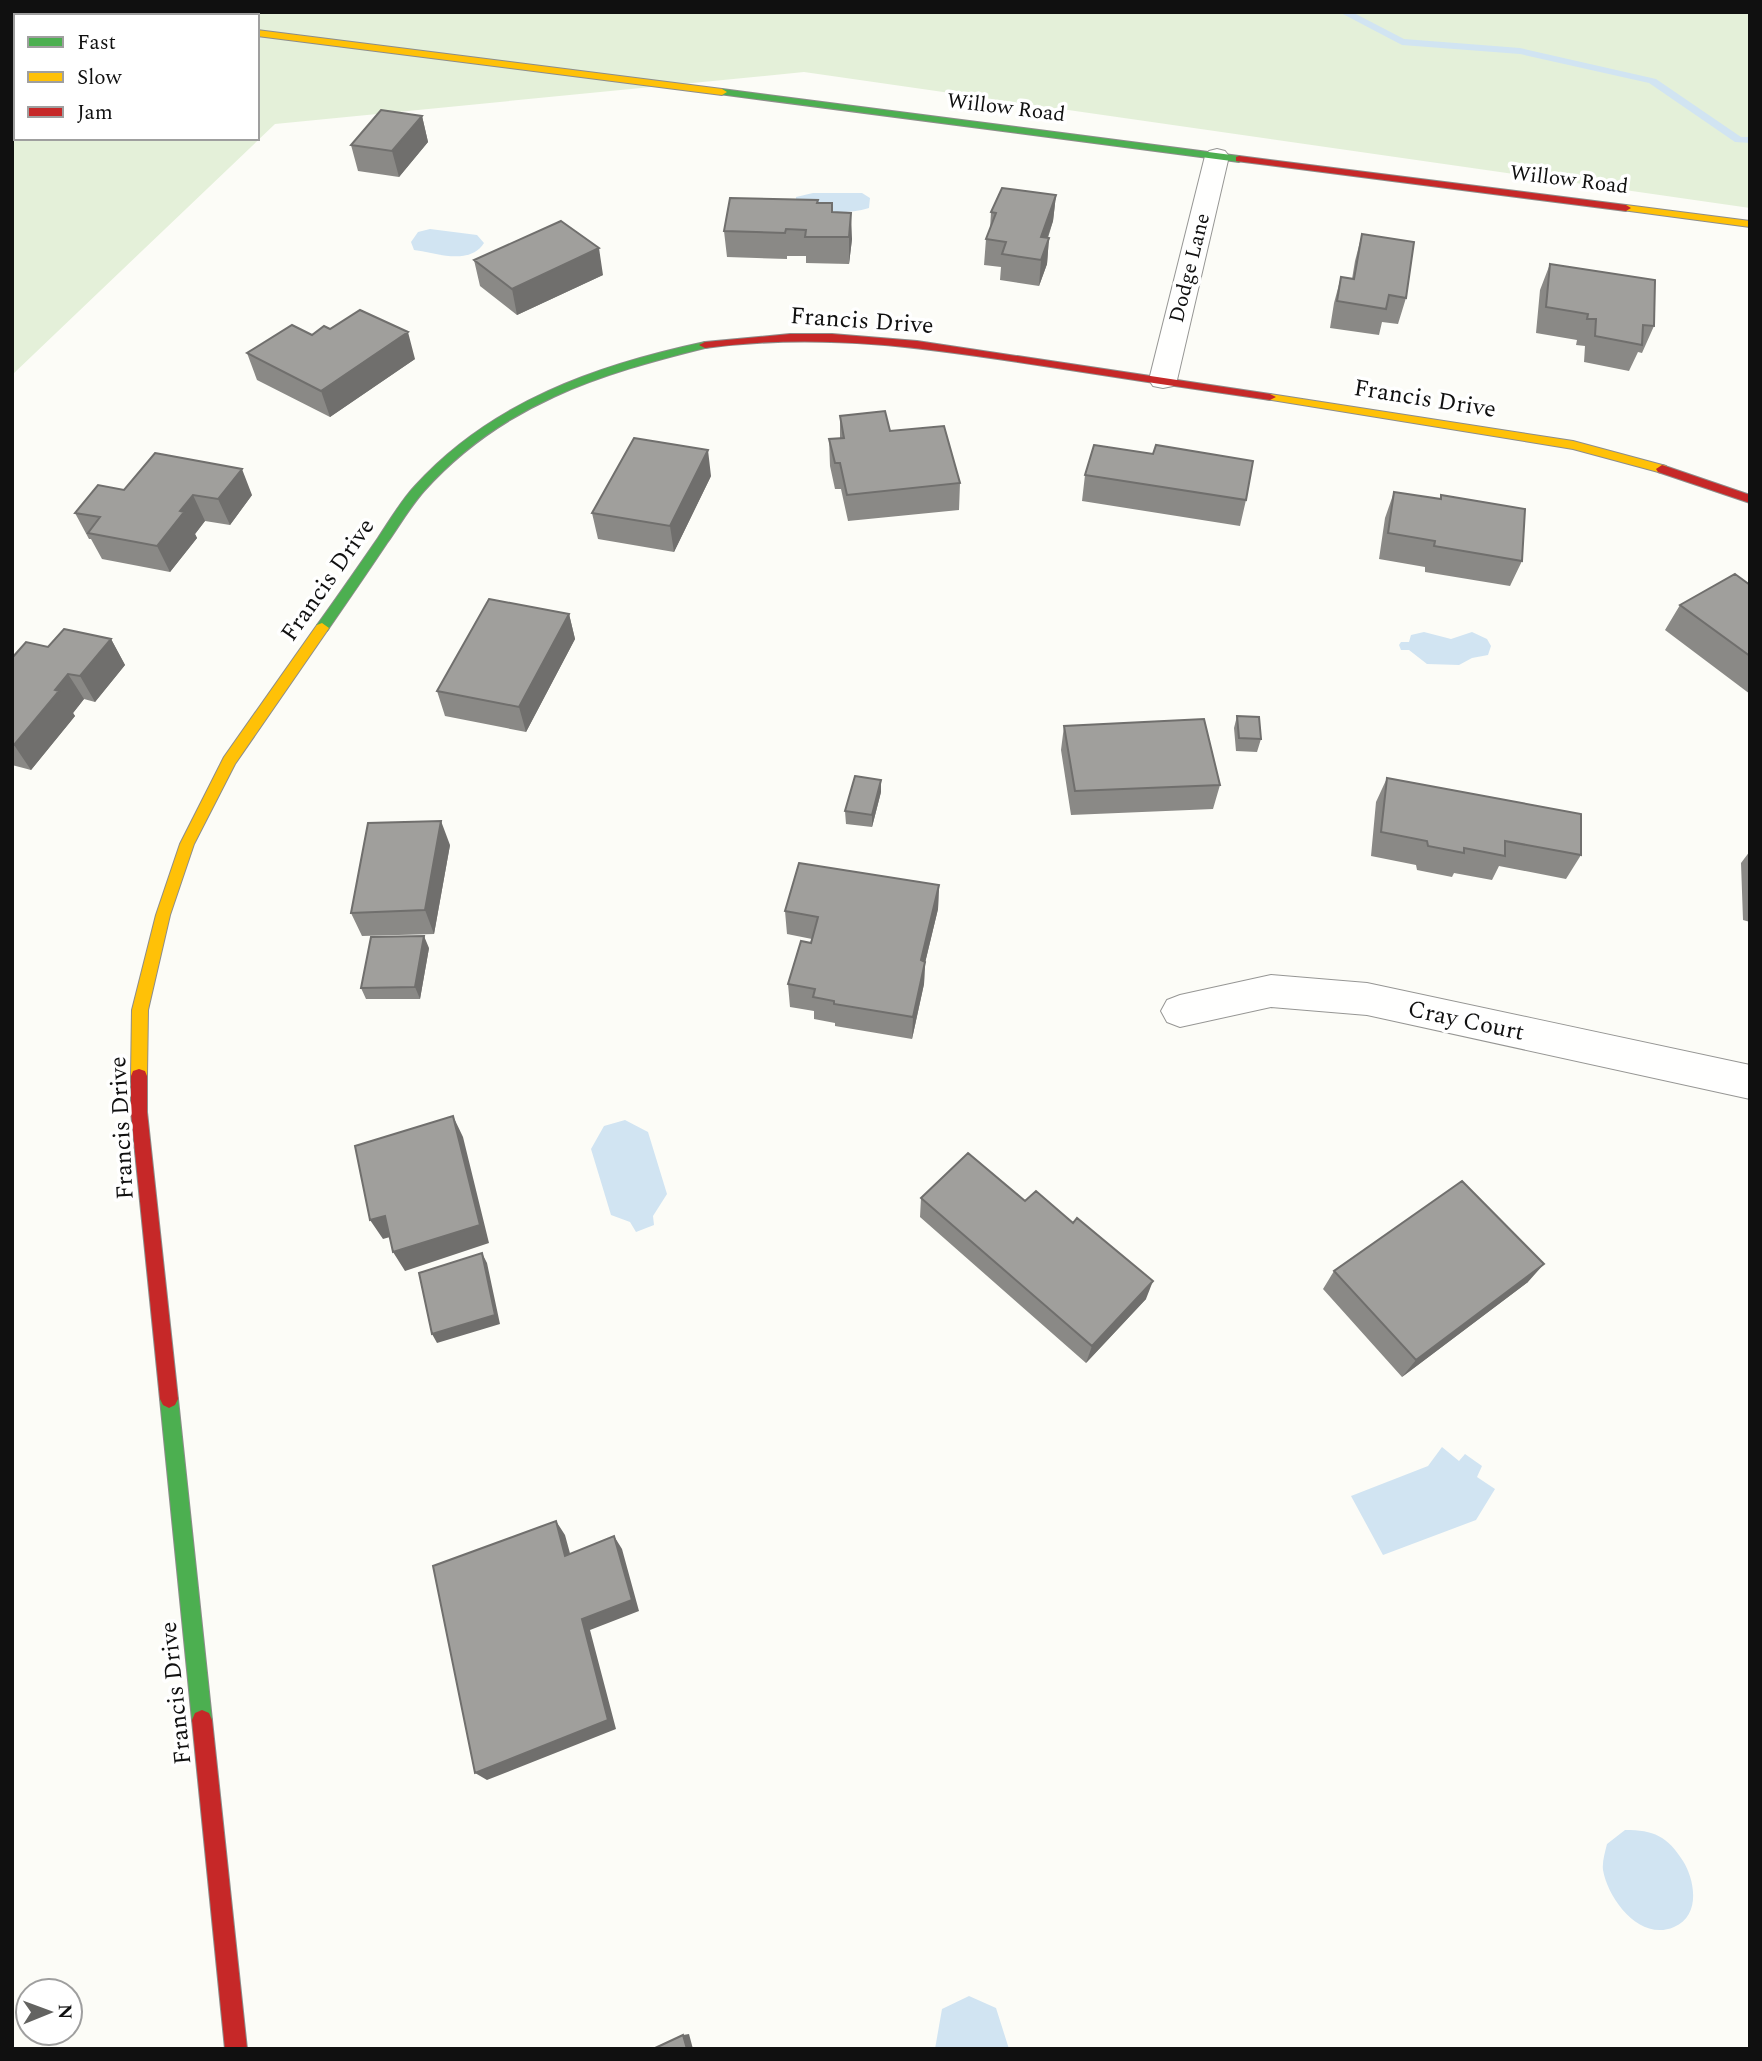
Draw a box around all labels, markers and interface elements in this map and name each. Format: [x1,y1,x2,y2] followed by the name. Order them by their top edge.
[14,14,259,140] legend
[77,27,116,59] text: Fast
[77,62,123,94] text: Slow
[945,85,1067,131] street label: Willow Road
[77,97,113,129] text: Jam
[1508,157,1630,203] street label: Willow Road
[1161,210,1219,326] street label: Dodge Lane
[789,298,935,344] street label: Francis Drive
[1351,370,1499,428] street label: Francis Drive
[272,511,384,649] street label: Francis Drive
[1404,991,1528,1051] street label: Cray Court
[100,1055,144,1201] street label: Francis Drive
[151,1620,201,1766] street label: Francis Drive
[14,1977,84,2047] north arrow
[50,2004,79,2020] text: N

